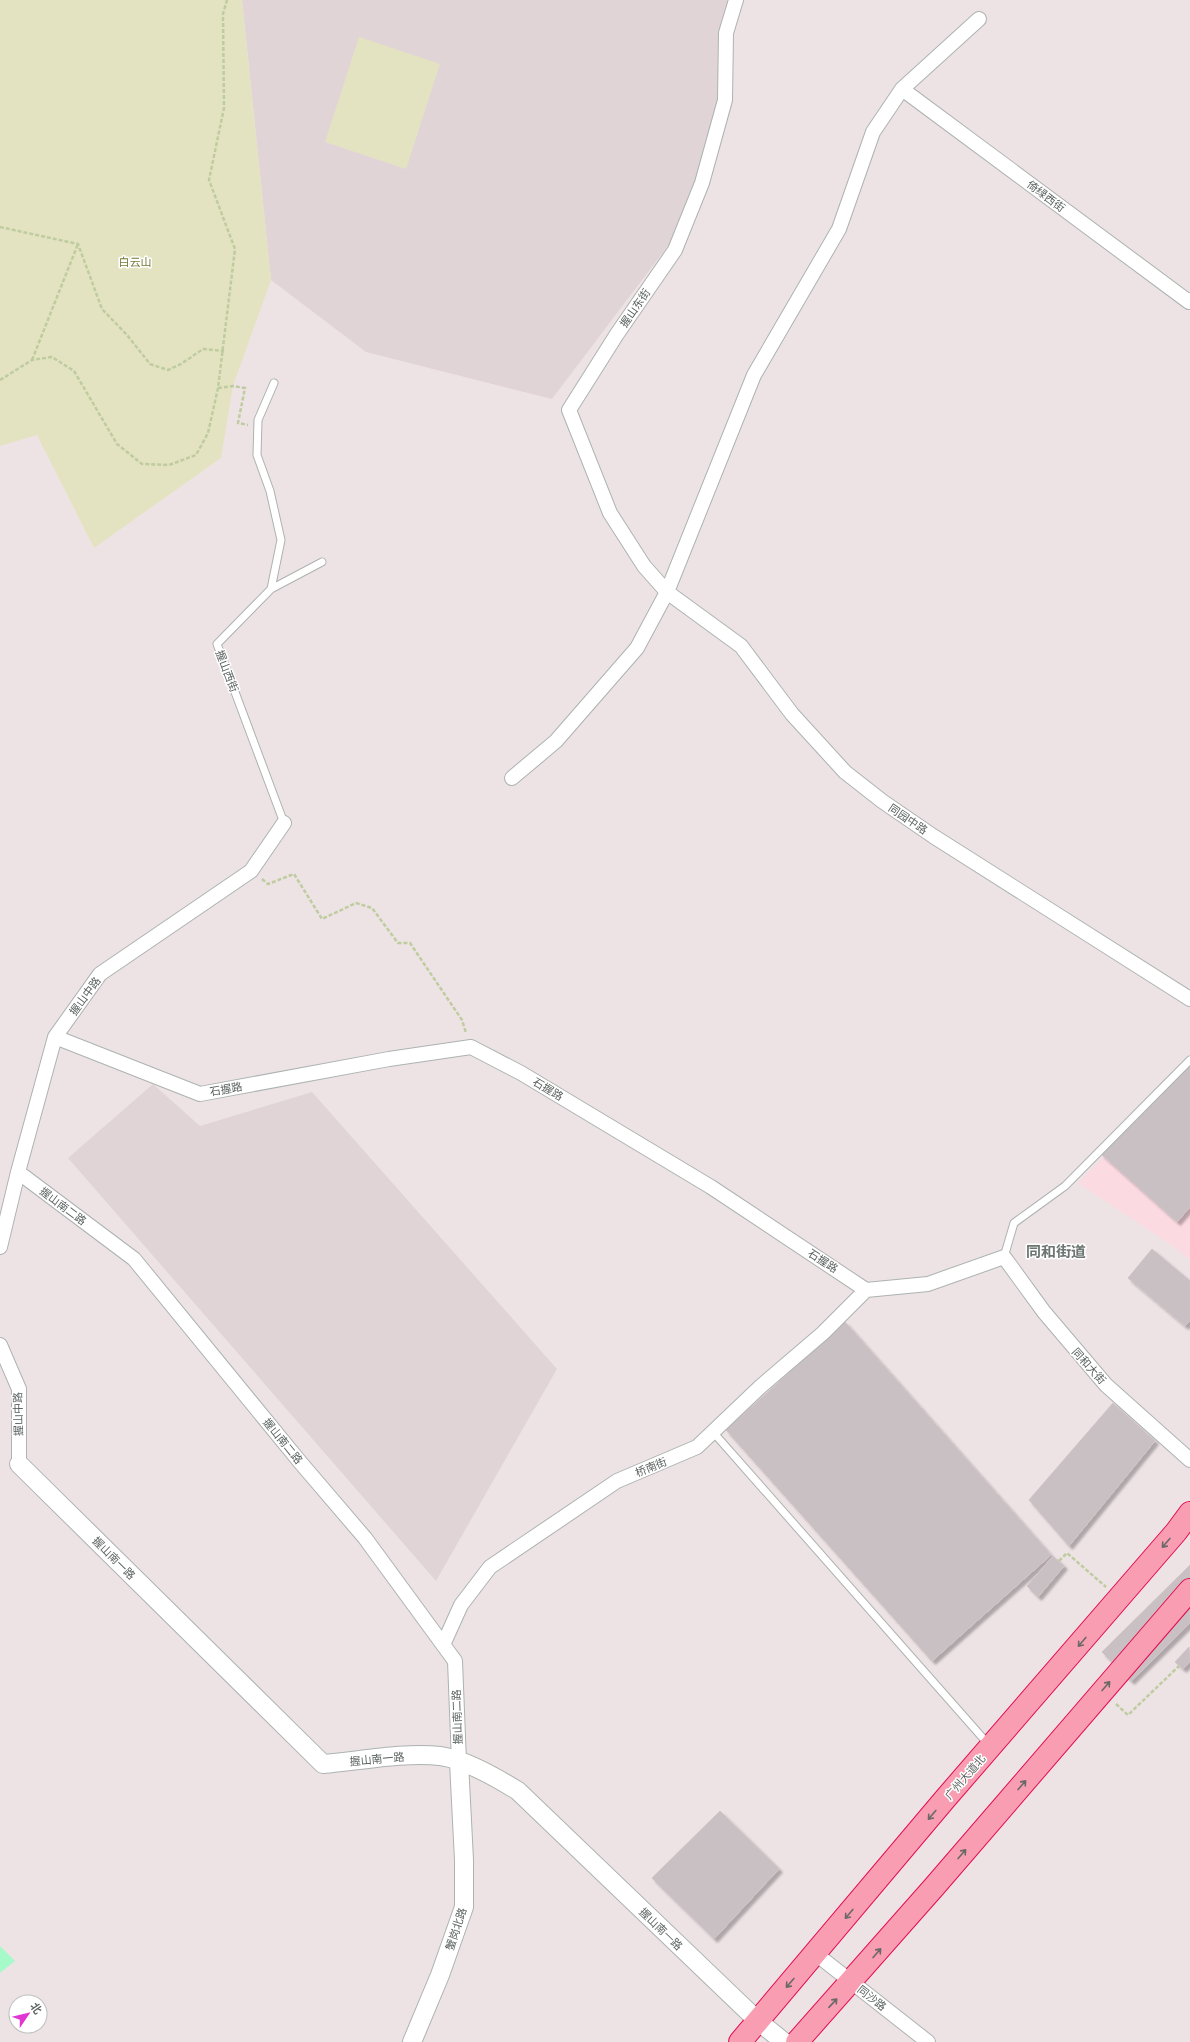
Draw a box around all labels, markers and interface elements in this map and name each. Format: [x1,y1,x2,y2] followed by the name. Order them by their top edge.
[1024,177,1068,215] street label: 倚绿西街
[119,255,152,269] park label: 白云山
[617,286,653,330] street label: 握山东街
[213,648,241,694] street label: 握山西街
[886,801,930,837] street label: 同园中路
[66,974,104,1018] street label: 握山中路
[530,1075,566,1103] street label: 石握路
[209,1079,243,1099] street label: 石握路
[37,1184,89,1228] street label: 握山南二路
[1026,1242,1086,1261] district label: 同和街道
[805,1246,841,1276] street label: 石握路
[1069,1345,1109,1387] street label: 同和大街
[11,1392,25,1436] street label: 握山中路
[260,1415,306,1467] street label: 握山南二路
[633,1454,669,1480] street label: 桥南街
[90,1534,138,1582] street label: 握山南一路
[1162,1538,1171,1548] one-way arrow
[1077,1637,1086,1647] one-way arrow
[1102,1681,1111,1692] one-way arrow
[449,1689,465,1745] street label: 握山南二路
[349,1750,405,1768] street label: 握山南一路
[942,1752,988,1802] street label: 广州大道北
[1017,1780,1026,1791] one-way arrow
[928,1809,937,1820] one-way arrow
[958,1849,967,1860] one-way arrow
[636,1905,686,1953] street label: 握山南一路
[443,1906,469,1952] street label: 蟹岗北路
[844,1909,853,1920] one-way arrow
[873,1947,882,1958] one-way arrow
[786,1978,795,1989] one-way arrow
[855,1982,889,2014] street label: 同沙路
[8,1994,48,2034] north arrow
[828,1997,837,2008] one-way arrow
[27,2000,45,2017] text: 北

